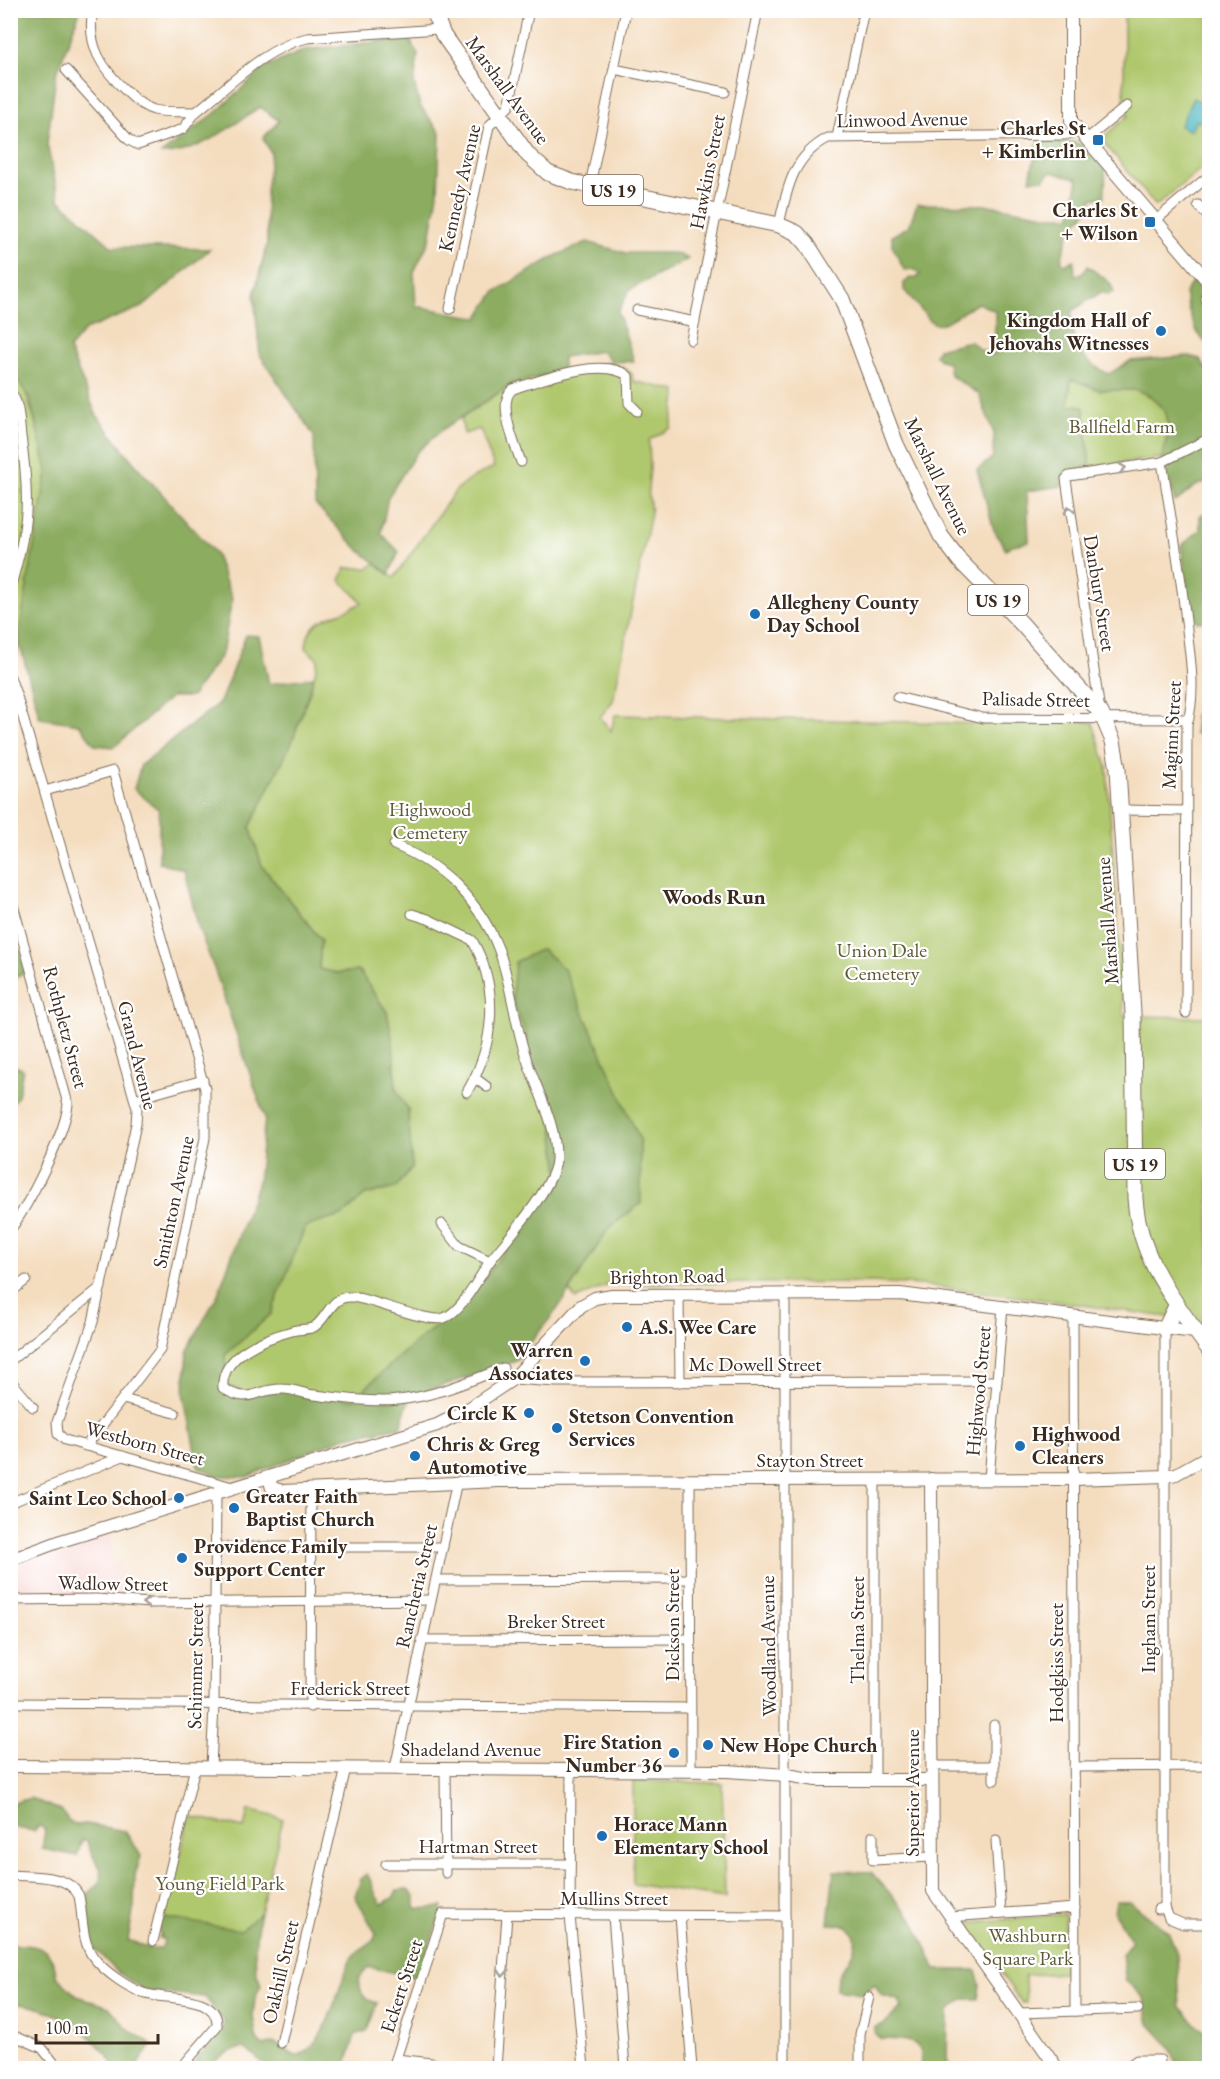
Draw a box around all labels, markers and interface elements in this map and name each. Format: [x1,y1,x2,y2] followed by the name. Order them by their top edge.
[460,31,556,150] street label: Marshall Avenue
[836,105,968,133] street label: Linwood Avenue
[683,112,731,232] street label: Hawkins Street
[982,115,1086,164] place label: Charles St + Kimberlin
[432,121,486,254] street label: Kennedy Avenue
[1091,133,1105,147] marker: Charles St + Kimberlin
[583,175,643,205] road number: US 19
[1053,197,1138,246] place label: Charles St + Wilson
[1143,215,1157,229] marker: Charles St + Wilson
[987,307,1152,356] place label: Kingdom Hall of Jehovahs Witnesses
[1154,324,1168,338] marker: Kingdom Hall of Jehovahs Witnesses
[898,413,978,539] street label: Marshall Avenue
[1069,413,1176,439] park label: Ballfield Farm
[1118,462,1127,474] one-way arrow
[1064,505,1076,514] one-way arrow
[1078,533,1122,654] street label: Danbury Street
[968,585,1028,615] road number: US 19
[766,589,919,638] place label: Allegheny County Day School
[748,607,762,621] marker: Allegheny County Day School
[1155,680,1187,790] street label: Maginn Street
[982,685,1091,713] street label: Palisade Street
[389,796,472,845] park label: Highwood Cemetery
[1090,856,1124,986] street label: Marshall Avenue
[662,883,766,910] district label: Woods Run
[837,937,927,986] park label: Union Dale Cemetery
[37,963,95,1092] street label: Rothpletz Street
[112,998,164,1112] street label: Grand Avenue
[146,1133,200,1270] street label: Smithton Avenue
[1105,1149,1165,1179] road number: US 19
[609,1262,726,1290] street label: Brighton Road
[638,1314,756,1340] place label: A.S. Wee Care
[620,1320,634,1334] marker: A.S. Wee Care
[959,1324,997,1457] street label: Highwood Street
[487,1337,573,1386] place label: Warren Associates
[689,1351,822,1377] street label: Mc Dowell Street
[578,1354,592,1368] marker: Warren Associates
[447,1400,518,1426] place label: Circle K
[569,1403,734,1452] place label: Stetson Convention Services
[522,1406,536,1420] marker: Circle K
[83,1415,208,1472] street label: Westborn Street
[550,1421,564,1435] marker: Stetson Convention Services
[1032,1421,1120,1470] place label: Highwood Cleaners
[426,1431,541,1480] place label: Chris & Greg Automotive
[1013,1439,1027,1453] marker: Highwood Cleaners
[757,1447,864,1473] street label: Stayton Street
[408,1449,422,1463] marker: Chris & Greg Automotive
[246,1483,375,1532] place label: Greater Faith Baptist Church
[29,1485,167,1511] place label: Saint Leo School
[172,1491,186,1505] marker: Saint Leo School
[227,1501,241,1515] marker: Greater Faith Baptist Church
[389,1521,443,1651] street label: Rancheria Street
[194,1533,348,1582] place label: Providence Family Support Center
[175,1551,189,1565] marker: Providence Family Support Center
[1135,1564,1161,1673] street label: Ingham Street
[659,1568,685,1681] street label: Dickson Street
[58,1569,169,1597] street label: Wadlow Street
[754,1575,782,1717] street label: Woodland Avenue
[844,1575,870,1684] street label: Thelma Street
[141,1597,150,1609] one-way arrow
[181,1602,209,1729] street label: Schimmer Street
[1043,1602,1069,1723] street label: Hodgkiss Street
[507,1608,606,1634] street label: Breker Street
[290,1675,410,1701] street label: Frederick Street
[563,1729,662,1778] place label: Fire Station Number 36
[899,1729,925,1857] street label: Superior Avenue
[720,1732,877,1758] place label: New Hope Church
[401,1736,541,1762] street label: Shadeland Avenue
[701,1738,715,1752] marker: New Hope Church
[667,1746,681,1760] marker: Fire Station Number 36
[614,1811,769,1860] place label: Horace Mann Elementary School
[595,1829,609,1843] marker: Horace Mann Elementary School
[418,1833,538,1859] street label: Hartman Street
[155,1870,285,1896] park label: Young Field Park
[560,1885,669,1911] street label: Mullins Street
[255,1917,305,2026] street label: Oakhill Street
[983,1922,1074,1971] park label: Washburn Square Park
[374,1935,429,2036] street label: Eckert Street
[496,1969,509,1978] one-way arrow
[36,2007,158,2045] scale bar
[45,2016,89,2039] text: 100 m

